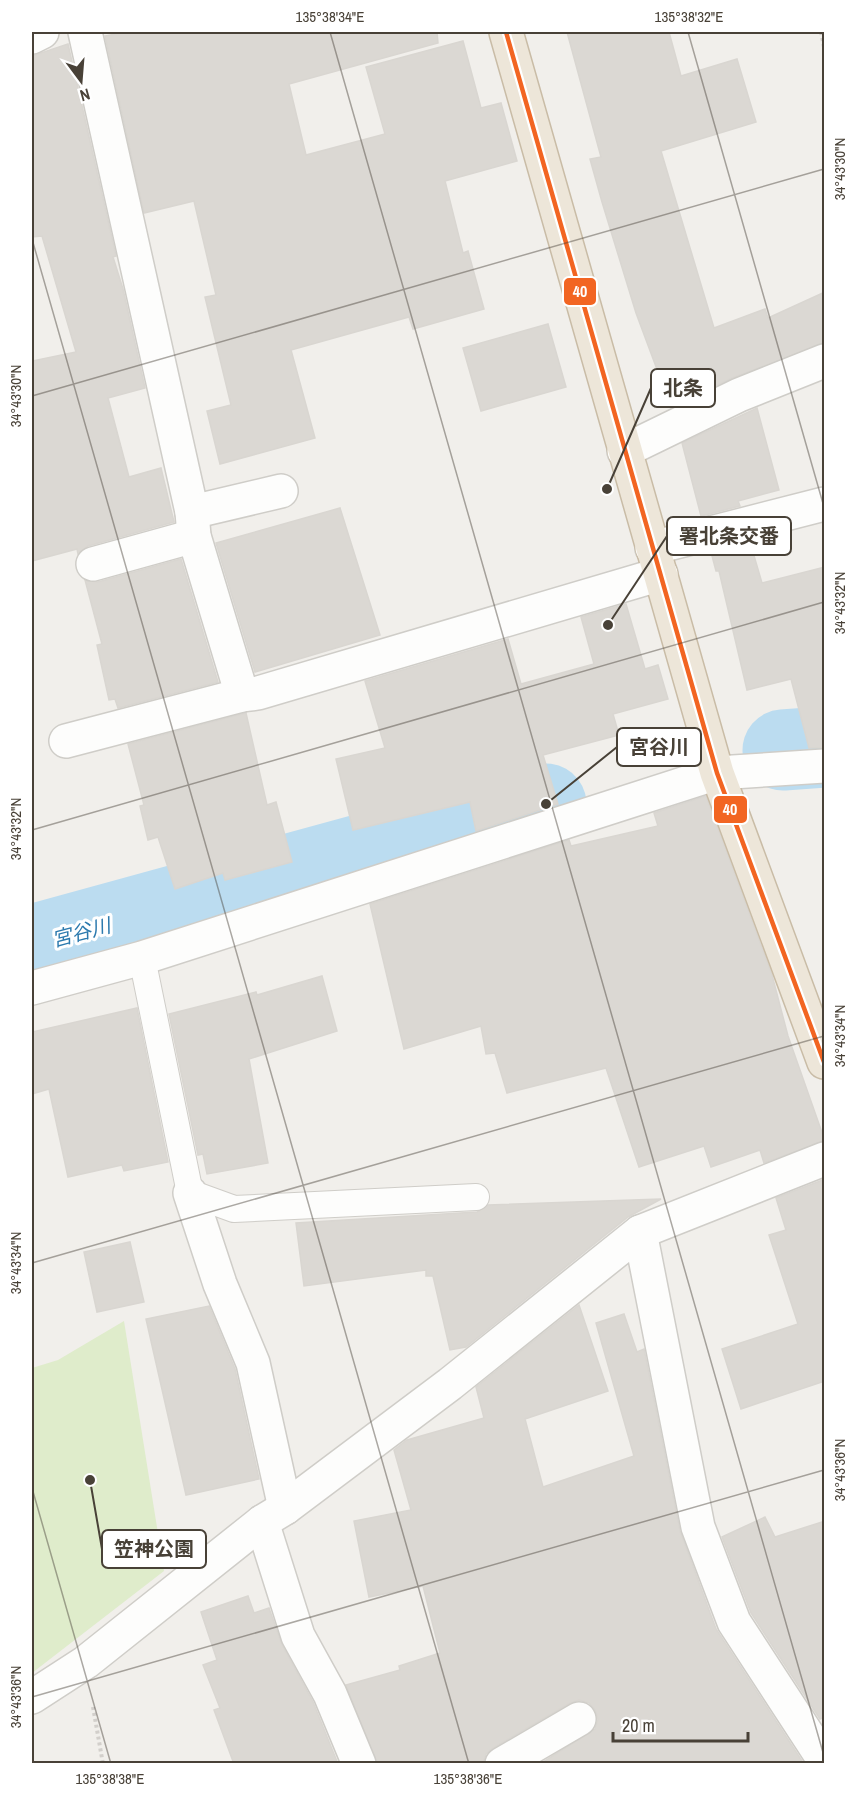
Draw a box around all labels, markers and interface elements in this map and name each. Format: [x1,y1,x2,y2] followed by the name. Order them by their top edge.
[296,6,364,27] text: 135°38'34"E
[655,6,723,27] text: 135°38'32"E
[51,51,111,111] north arrow
[78,84,93,107] text: N
[829,138,850,200] text: 34°43'30"N
[563,277,597,306] line badge: 40
[573,280,587,302] text: 40
[5,365,26,427] text: 34°43'30"N
[651,369,715,407] callout: 北条
[663,374,703,401] text: 北条
[667,517,791,555] callout: 署北条交番
[679,522,779,549] text: 署北条交番
[829,572,850,634] text: 34°43'32"N
[617,728,701,766] callout: 宮谷川
[629,733,689,760] text: 宮谷川
[713,795,748,824] line badge: 40
[5,798,26,860] text: 34°43'32"N
[723,798,737,820] text: 40
[49,911,115,953] water label: 宮谷川
[829,1005,850,1067] text: 34°43'34"N
[5,1232,26,1294] text: 34°43'34"N
[829,1439,850,1501] text: 34°43'36"N
[102,1530,206,1568] callout: 笠神公園
[114,1535,194,1562] text: 笠神公園
[5,1666,26,1728] text: 34°43'36"N
[613,1705,748,1743] scale bar
[622,1713,655,1738] text: 20 m
[76,1768,144,1789] text: 135°38'38"E
[434,1768,502,1789] text: 135°38'36"E

